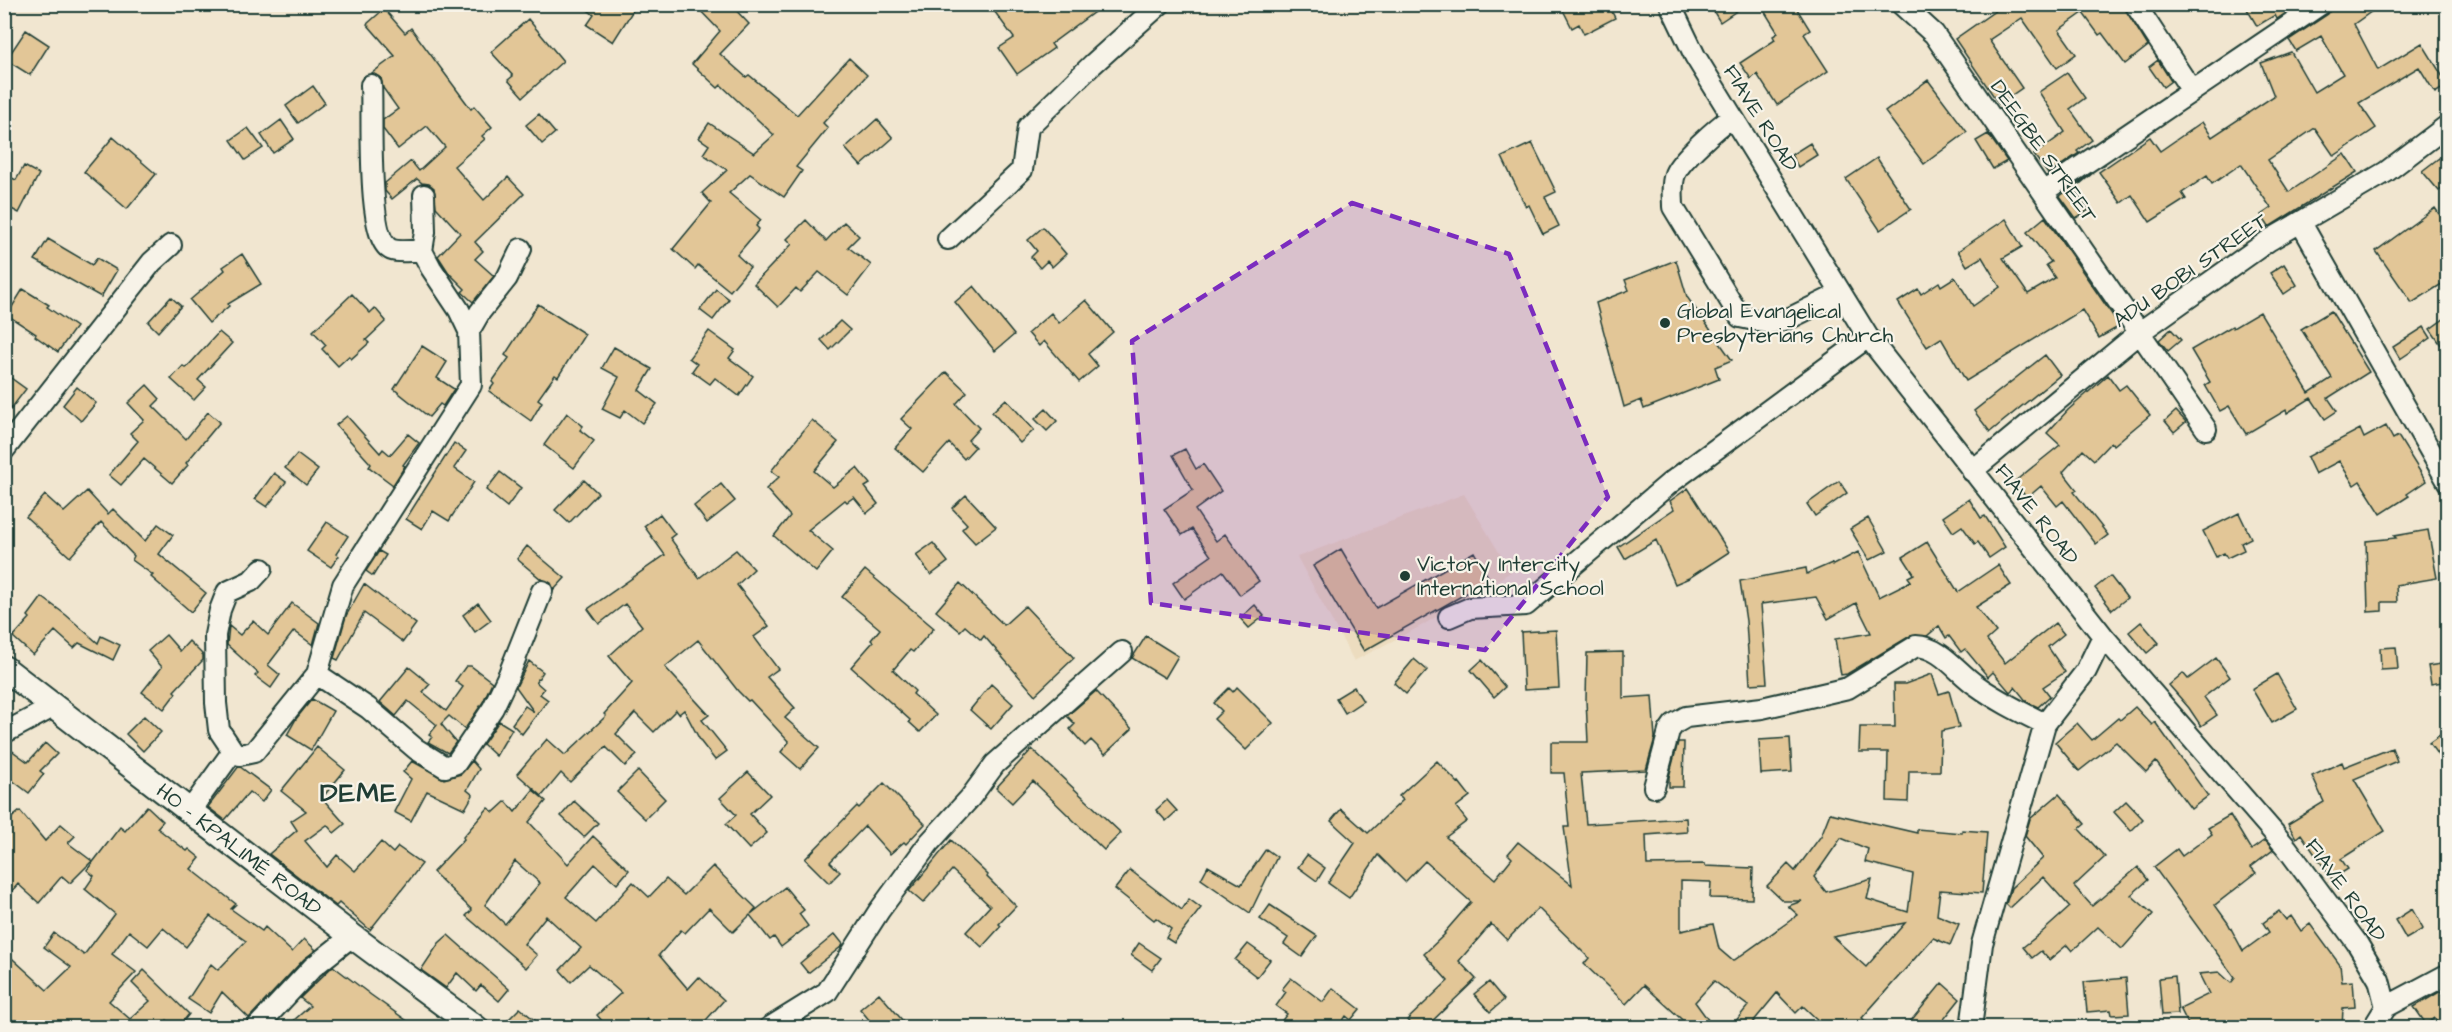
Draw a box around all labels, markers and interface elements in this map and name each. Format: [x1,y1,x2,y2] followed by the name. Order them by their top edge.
[1716,59,1805,178] street label: FIAVE ROAD
[1983,74,2104,229] street label: DEEGBE STREET
[2107,206,2274,335] street label: ADU BOBI STREET
[1677,297,1894,352] place label: Global Evangelical Presbyterians Church
[1658,316,1672,330] marker: Global Evangelical Presbyterians Church
[1988,458,2086,571] street label: FIAVE ROAD
[1417,550,1604,603] place label: Victory Intercity International School
[1398,569,1412,583] marker: Victory Intercity International School
[320,774,398,812] district label: DEME
[150,777,328,923] street label: HO - KPALIMÉ ROAD
[2298,833,2393,948] street label: FIAVE ROAD

